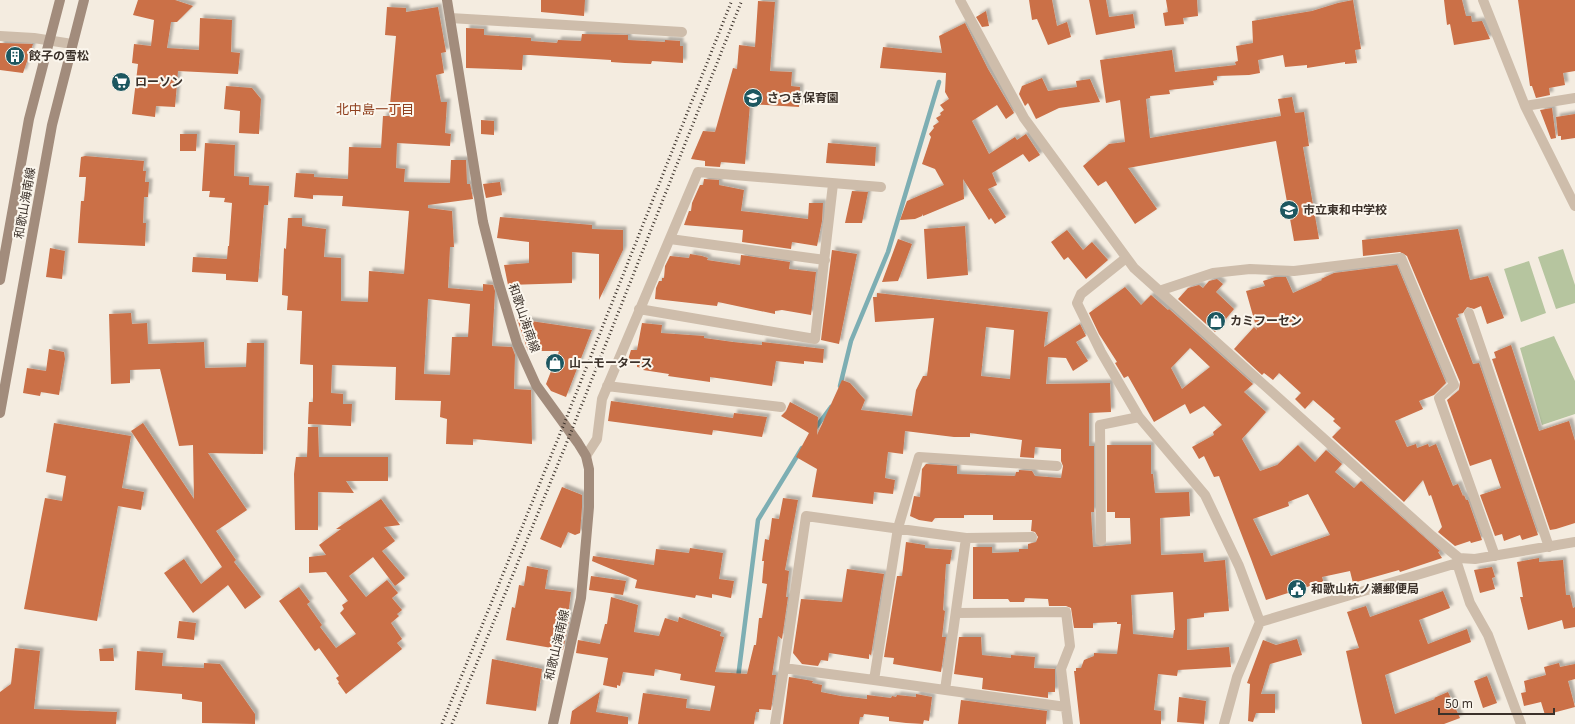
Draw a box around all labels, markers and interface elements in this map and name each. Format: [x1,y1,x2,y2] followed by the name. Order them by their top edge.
[4,45,26,67] building icon: 餃子の雪松
[28,47,89,64] place label: 餃子の雪松
[110,71,132,93] supermarket icon: ローソン
[135,73,183,90] place label: ローソン
[742,87,764,109] school or university icon: さつき保育園
[767,89,839,106] place label: さつき保育園
[336,100,414,118] district label: 北中島一丁目
[10,166,39,240] street label: 和歌山海南線
[1278,199,1300,221] school or university icon: 市立東和中学校
[1303,201,1387,218] place label: 市立東和中学校
[505,281,544,355] street label: 和歌山海南線
[1205,310,1227,332] shop icon: カミフーセン
[1230,312,1302,329] place label: カミフーセン
[544,352,566,374] shop icon: 山一モータース
[569,354,652,371] place label: 山一モータース
[1286,578,1308,600] public building icon: 和歌山杭ノ瀬郵便局
[1311,580,1419,597] place label: 和歌山杭ノ瀬郵便局
[540,608,573,682] street label: 和歌山海南線
[1439,690,1554,716] scale bar
[1445,695,1473,712] text: 50 m

